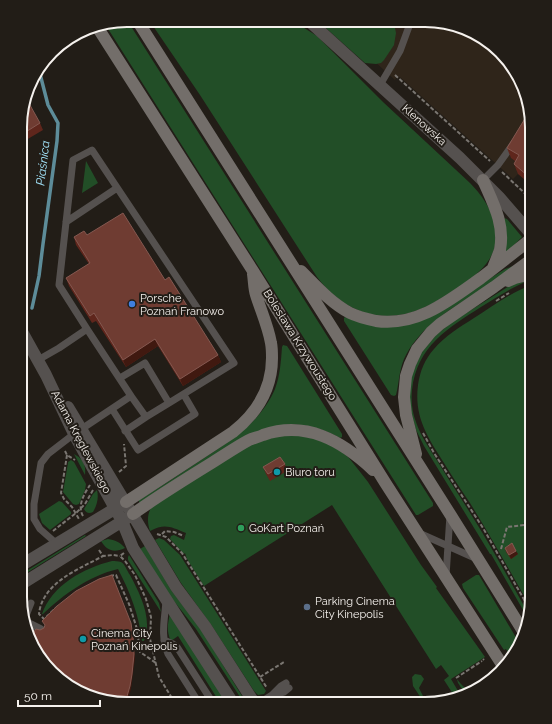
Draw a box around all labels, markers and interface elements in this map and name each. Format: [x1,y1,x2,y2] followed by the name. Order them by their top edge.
[399,102,449,148] street label: Klenowska
[33,140,53,186] water label: Piaśnica
[261,287,340,403] street label: Bolesława Krzywoustego
[140,292,225,318] place label: Porsche Poznań Franowo
[127,299,137,309] marker: Porsche Poznań Franowo
[48,388,114,496] street label: Adama Kręglewskiego
[285,466,335,479] place label: Biuro toru
[272,467,282,477] marker: Biuro toru
[249,522,324,535] place label: GoKart Poznań
[236,523,246,533] marker: GoKart Poznań
[315,595,395,621] place label: Parking Cinema City Kinepolis
[302,602,312,612] marker: Parking Cinema City Kinepolis
[91,627,178,653] place label: Cinema City Poznań Kinepolis
[78,634,88,644] marker: Cinema City Poznań Kinepolis
[18,682,100,708] scale bar
[24,689,52,703] text: 50 m

